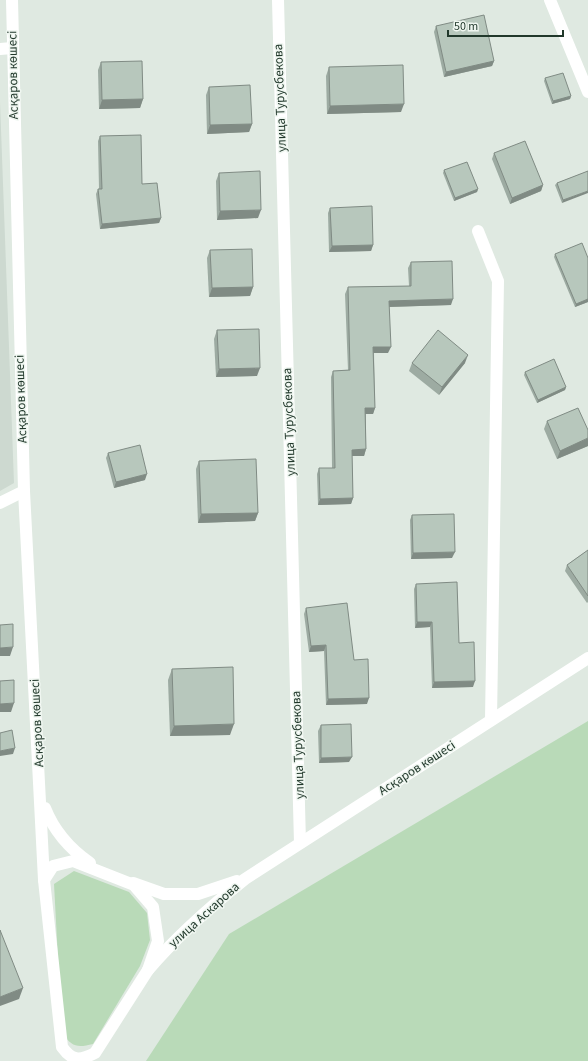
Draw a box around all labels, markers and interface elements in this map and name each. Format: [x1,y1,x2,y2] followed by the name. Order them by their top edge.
[448,12,563,38] scale bar
[454,18,478,35] text: 50 m
[3,31,23,119] street label: Асқаров көшесі
[269,44,291,152] street label: улица Турусбекова
[10,354,32,444] street label: Асқаров көшесі
[278,368,300,476] street label: улица Турусбекова
[26,678,48,768] street label: Асқаров көшесі
[287,691,309,799] street label: улица Турусбекова
[375,736,459,800] street label: Асқаров көшесі
[165,878,243,952] street label: улица Аскарова

